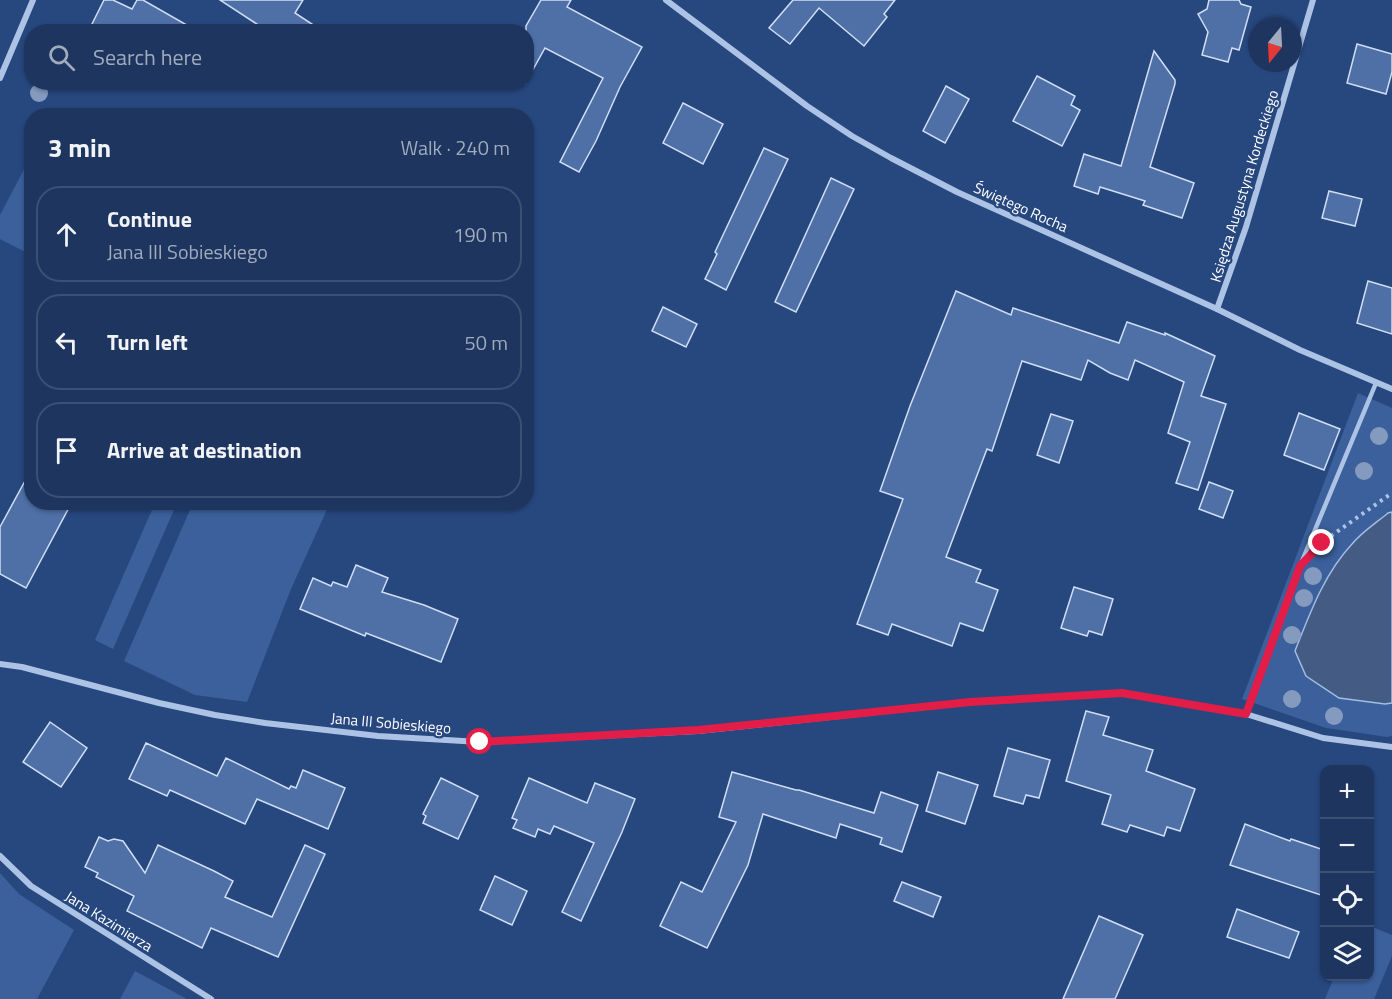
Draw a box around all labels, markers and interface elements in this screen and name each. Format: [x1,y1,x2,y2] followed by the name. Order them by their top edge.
[1248,18,1302,72] north arrow
[24,24,534,90] search box
[93,40,202,74] text: Search here
[45,41,78,74] icon: search
[1204,87,1284,285] street label: Księdza Augustyna Kordeckiego
[48,128,111,167] text: 3 min
[401,132,510,163] text: Walk · 240 m
[970,176,1072,238] street label: Świętego Rocha
[107,202,192,236] text: Continue
[50,218,83,251] icon: ahead
[453,219,508,250] text: 190 m
[107,236,268,267] text: Jana III Sobieskiego
[107,325,188,359] text: Turn left
[50,326,83,359] icon: left
[464,327,508,358] text: 50 m
[107,433,302,467] text: Arrive at destination
[50,434,83,467] icon: arrive
[1308,529,1334,555] route end
[330,706,452,740] street label: Jana III Sobieskiego
[466,728,492,754] route start
[1320,765,1374,981] map controls
[1320,765,1374,819] button: +
[1320,819,1374,873] button: −
[1320,873,1374,927] button: locate
[61,885,158,957] street label: Jana Kazimierza
[1320,927,1374,981] button: layers

